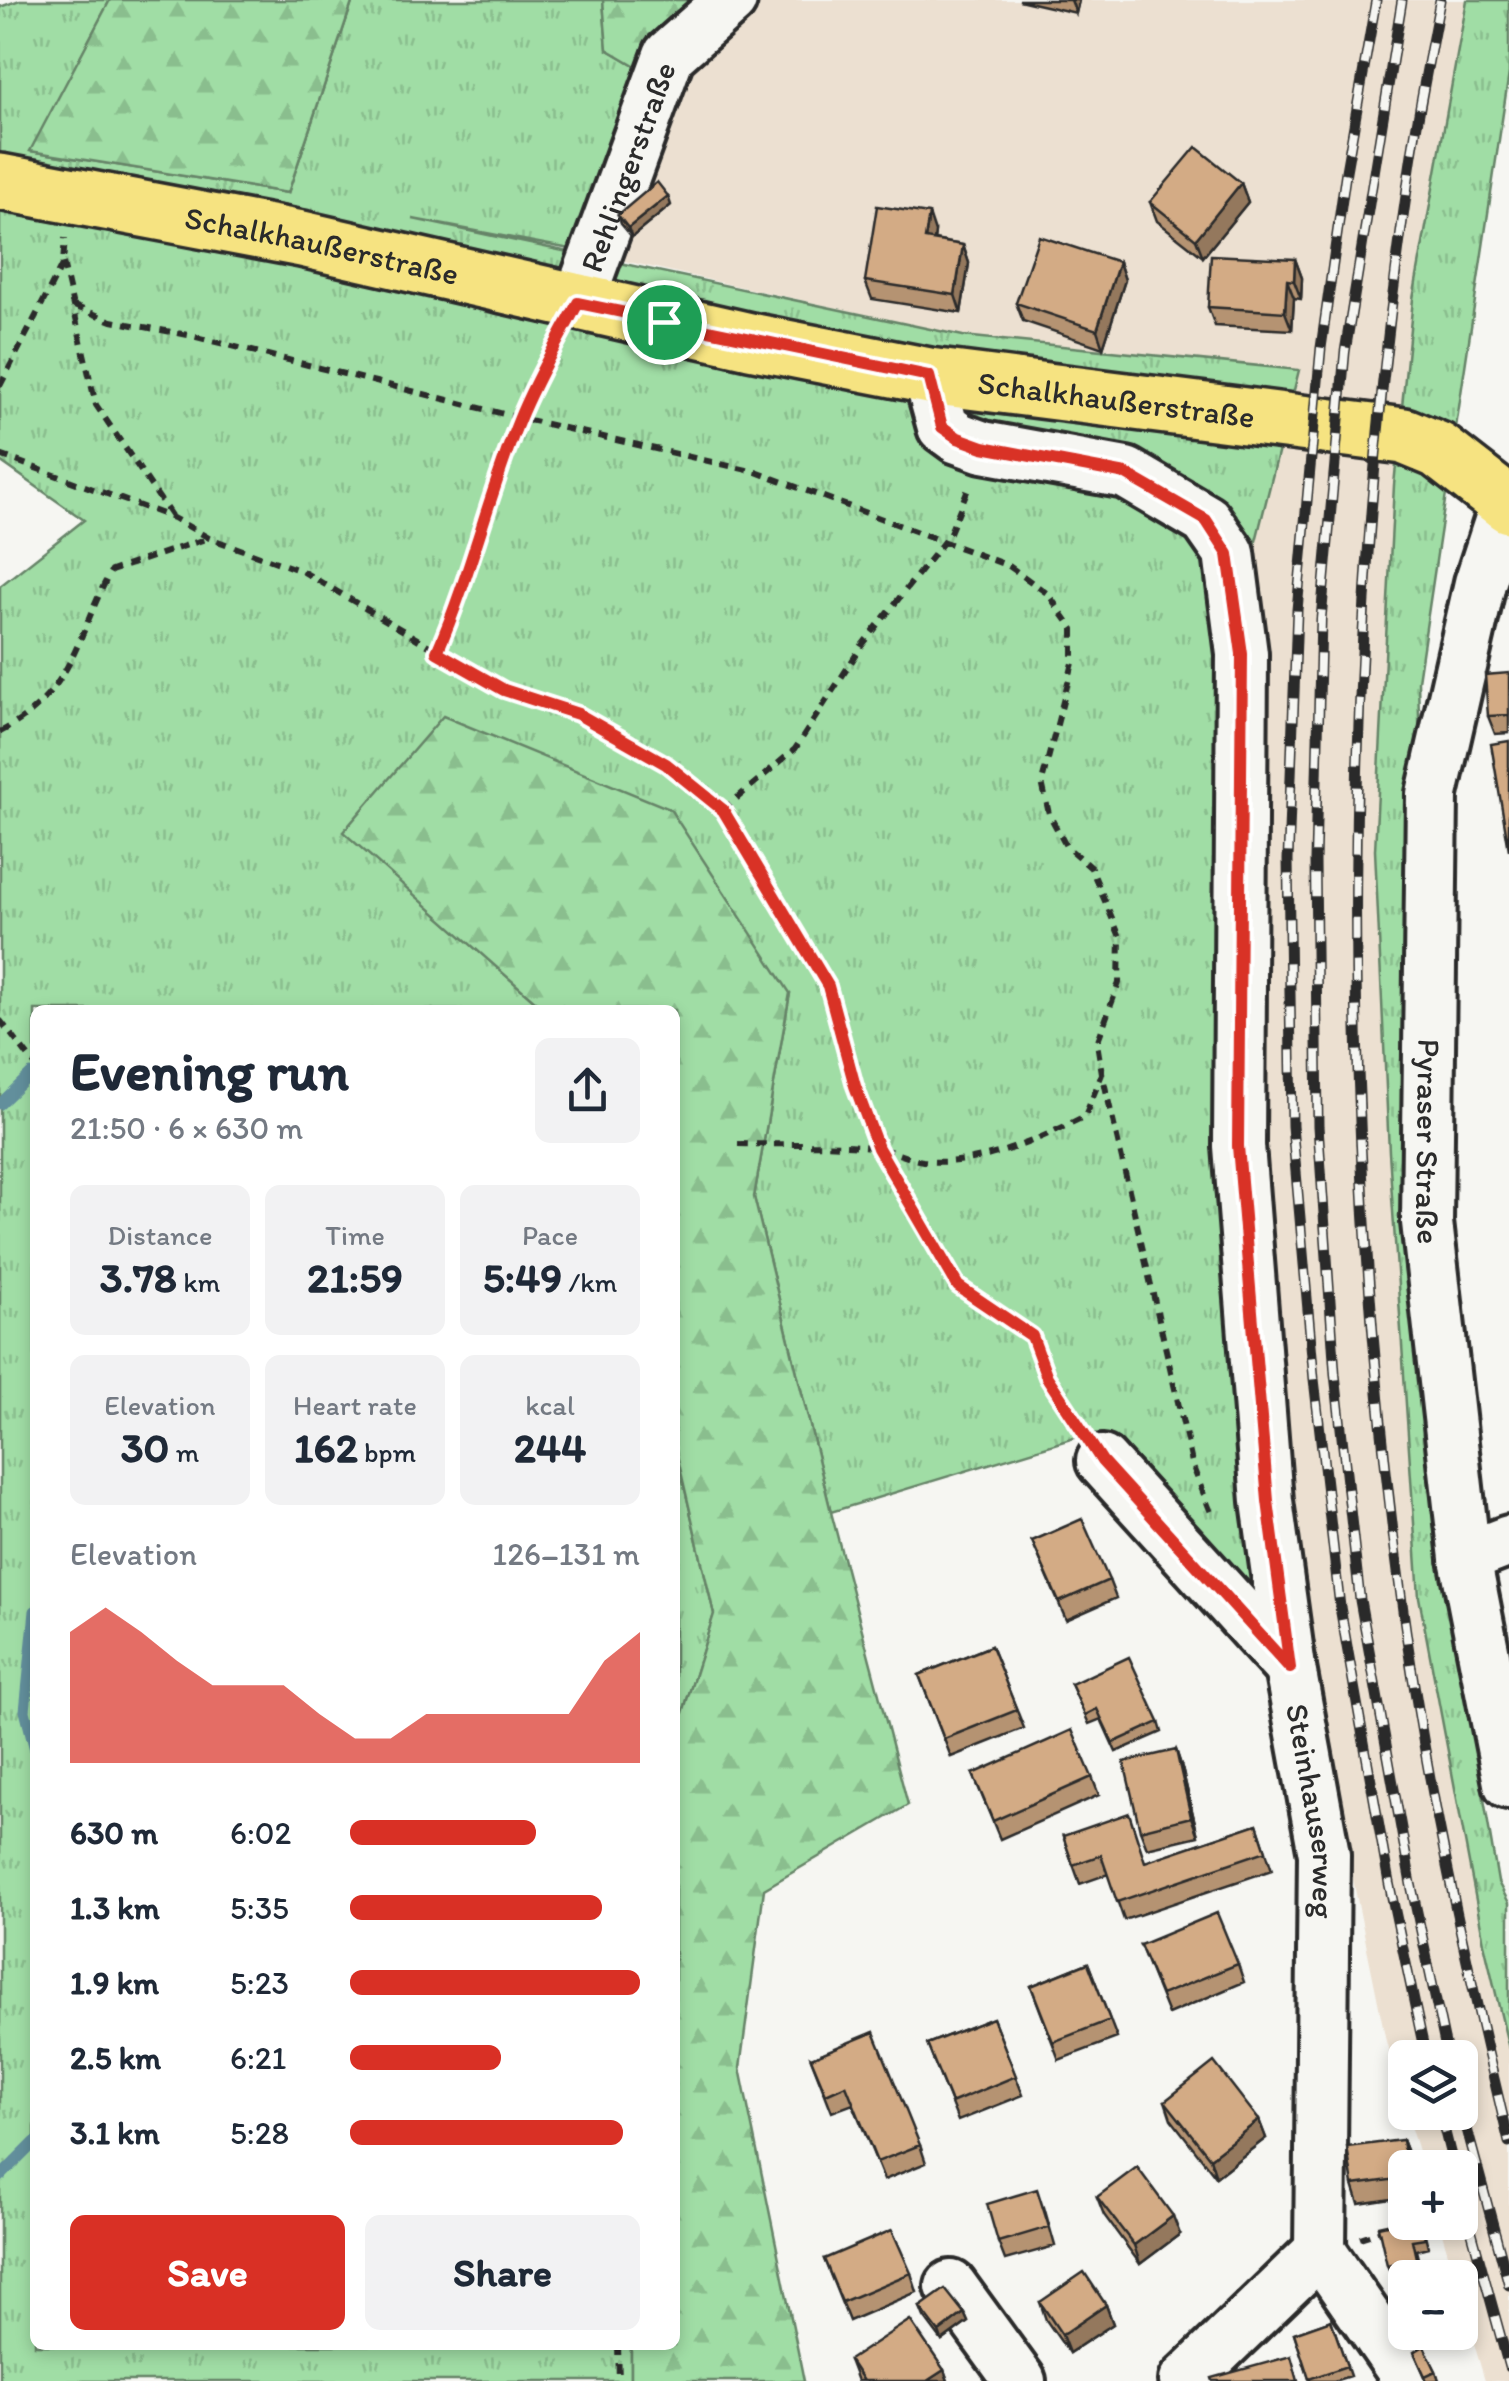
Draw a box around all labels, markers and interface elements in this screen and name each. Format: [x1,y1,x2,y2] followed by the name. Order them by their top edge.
[572,57,684,277] street label: Rehlingerstraße
[182,198,462,293] street label: Schalkhaußerstraße
[622,280,707,365] pin
[637,295,692,350] icon: arrive
[976,363,1257,436] street label: Schalkhaußerstraße
[70,1038,349,1104] text: Evening run
[535,1038,640,1143] button: share
[1408,1039,1448,1246] street label: Pyraser Straße
[70,1109,303,1147] text: 21:50 · 6 × 630 m
[108,1218,212,1252] text: Distance
[325,1218,385,1252] text: Time
[522,1218,578,1252] text: Pace
[100,1252,177,1303] text: 3.78
[307,1252,403,1303] text: 21:59
[483,1252,562,1303] text: 5:49
[177,1265,220,1299] text: km
[562,1265,617,1299] text: /km
[104,1388,216,1422] text: Elevation
[293,1388,417,1422] text: Heart rate
[525,1388,575,1422] text: kcal
[121,1422,169,1473] text: 30
[294,1422,358,1473] text: 162
[514,1422,586,1473] text: 244
[169,1435,199,1469] text: m
[358,1435,416,1469] text: bpm
[70,1535,197,1573] text: Elevation
[492,1535,640,1573] text: 126–131 m
[1278,1701,1343,1919] street label: Steinhauserweg
[70,1814,158,1852] text: 630 m
[230,1814,291,1852] text: 6:02
[70,1889,160,1927] text: 1.3 km
[230,1889,289,1927] text: 5:35
[70,1964,159,2002] text: 1.9 km
[230,1964,289,2002] text: 5:23
[70,2039,161,2077] text: 2.5 km
[230,2039,286,2077] text: 6:21
[1388,2040,1478,2350] map controls
[1388,2040,1478,2130] button: layers
[70,2114,160,2152] text: 3.1 km
[230,2114,289,2152] text: 5:28
[1388,2150,1478,2240] button: +
[70,2215,345,2330] button: Save
[365,2215,640,2330] button: Share
[1388,2260,1478,2350] button: −

